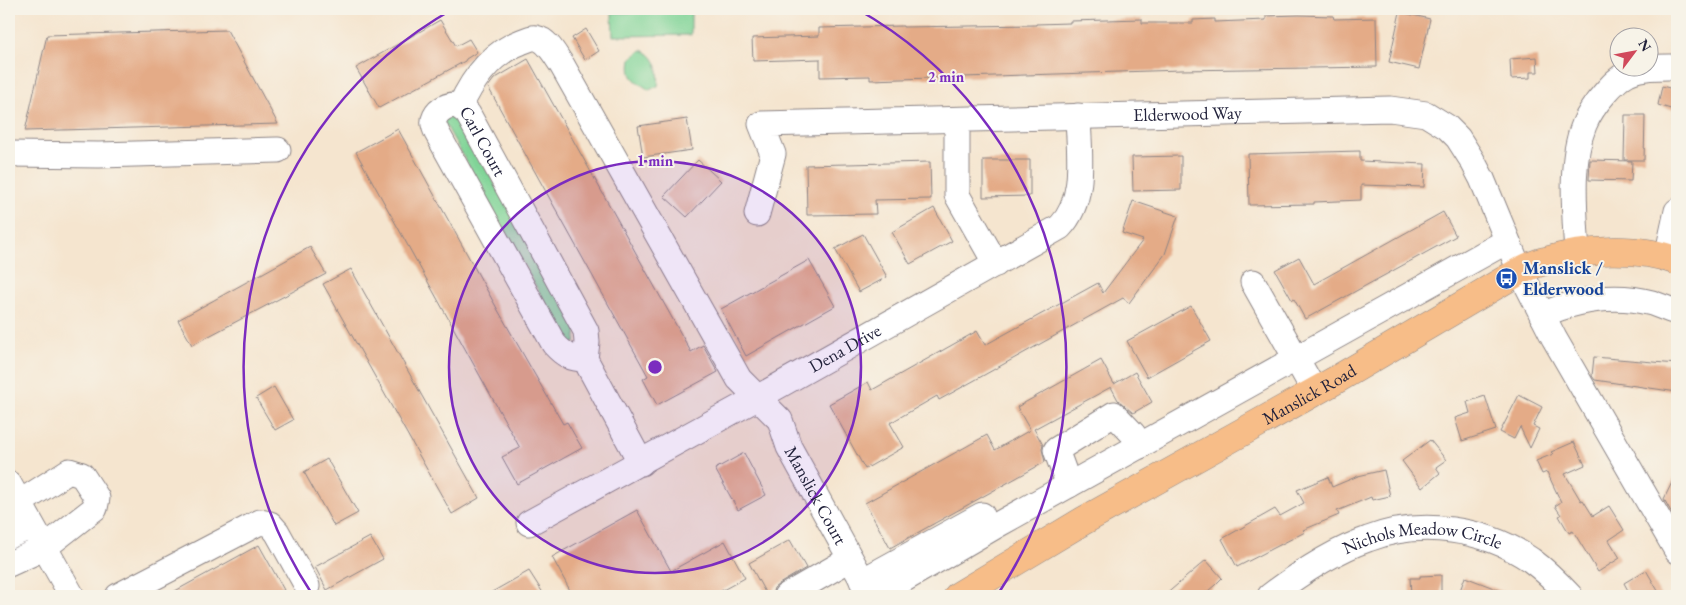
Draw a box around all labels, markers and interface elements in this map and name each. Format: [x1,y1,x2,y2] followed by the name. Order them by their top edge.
[1608,28,1658,78] north arrow
[1634,36,1656,55] text: N
[928,67,965,86] text: 2 min
[455,100,512,181] street label: Carl Court
[1133,101,1242,126] street label: Elderwood Way
[637,151,674,170] text: 1 min
[1523,256,1604,300] place label: Manslick / Elderwood
[1495,266,1519,290] bus stop icon: Manslick / Elderwood
[804,318,885,377] street label: Dena Drive
[646,358,664,376] centre of rings
[1258,358,1361,430] street label: Manslick Road
[780,442,853,549] street label: Manslick Court
[1339,516,1506,559] street label: Nichols Meadow Circle

